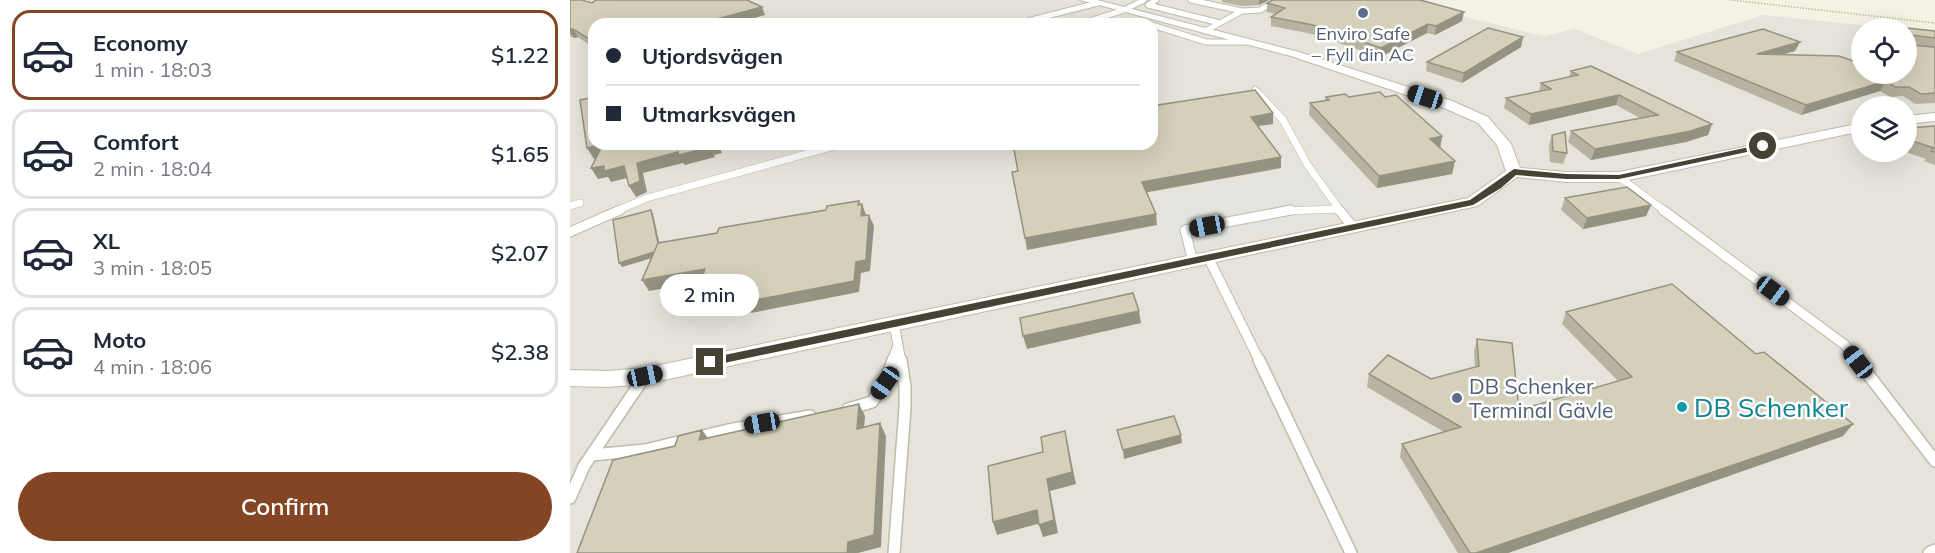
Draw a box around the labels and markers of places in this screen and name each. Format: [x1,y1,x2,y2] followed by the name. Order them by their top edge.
[1356,6,1370,20] marker: Enviro Safe – Fyll din AC
[1312,22,1414,66] place label: Enviro Safe – Fyll din AC
[1469,373,1613,423] place label: DB Schenker Terminal Gävle
[1450,391,1464,405] marker: DB Schenker Terminal Gävle
[1694,391,1849,424] place label: DB Schenker
[1675,400,1689,414] marker: DB Schenker

